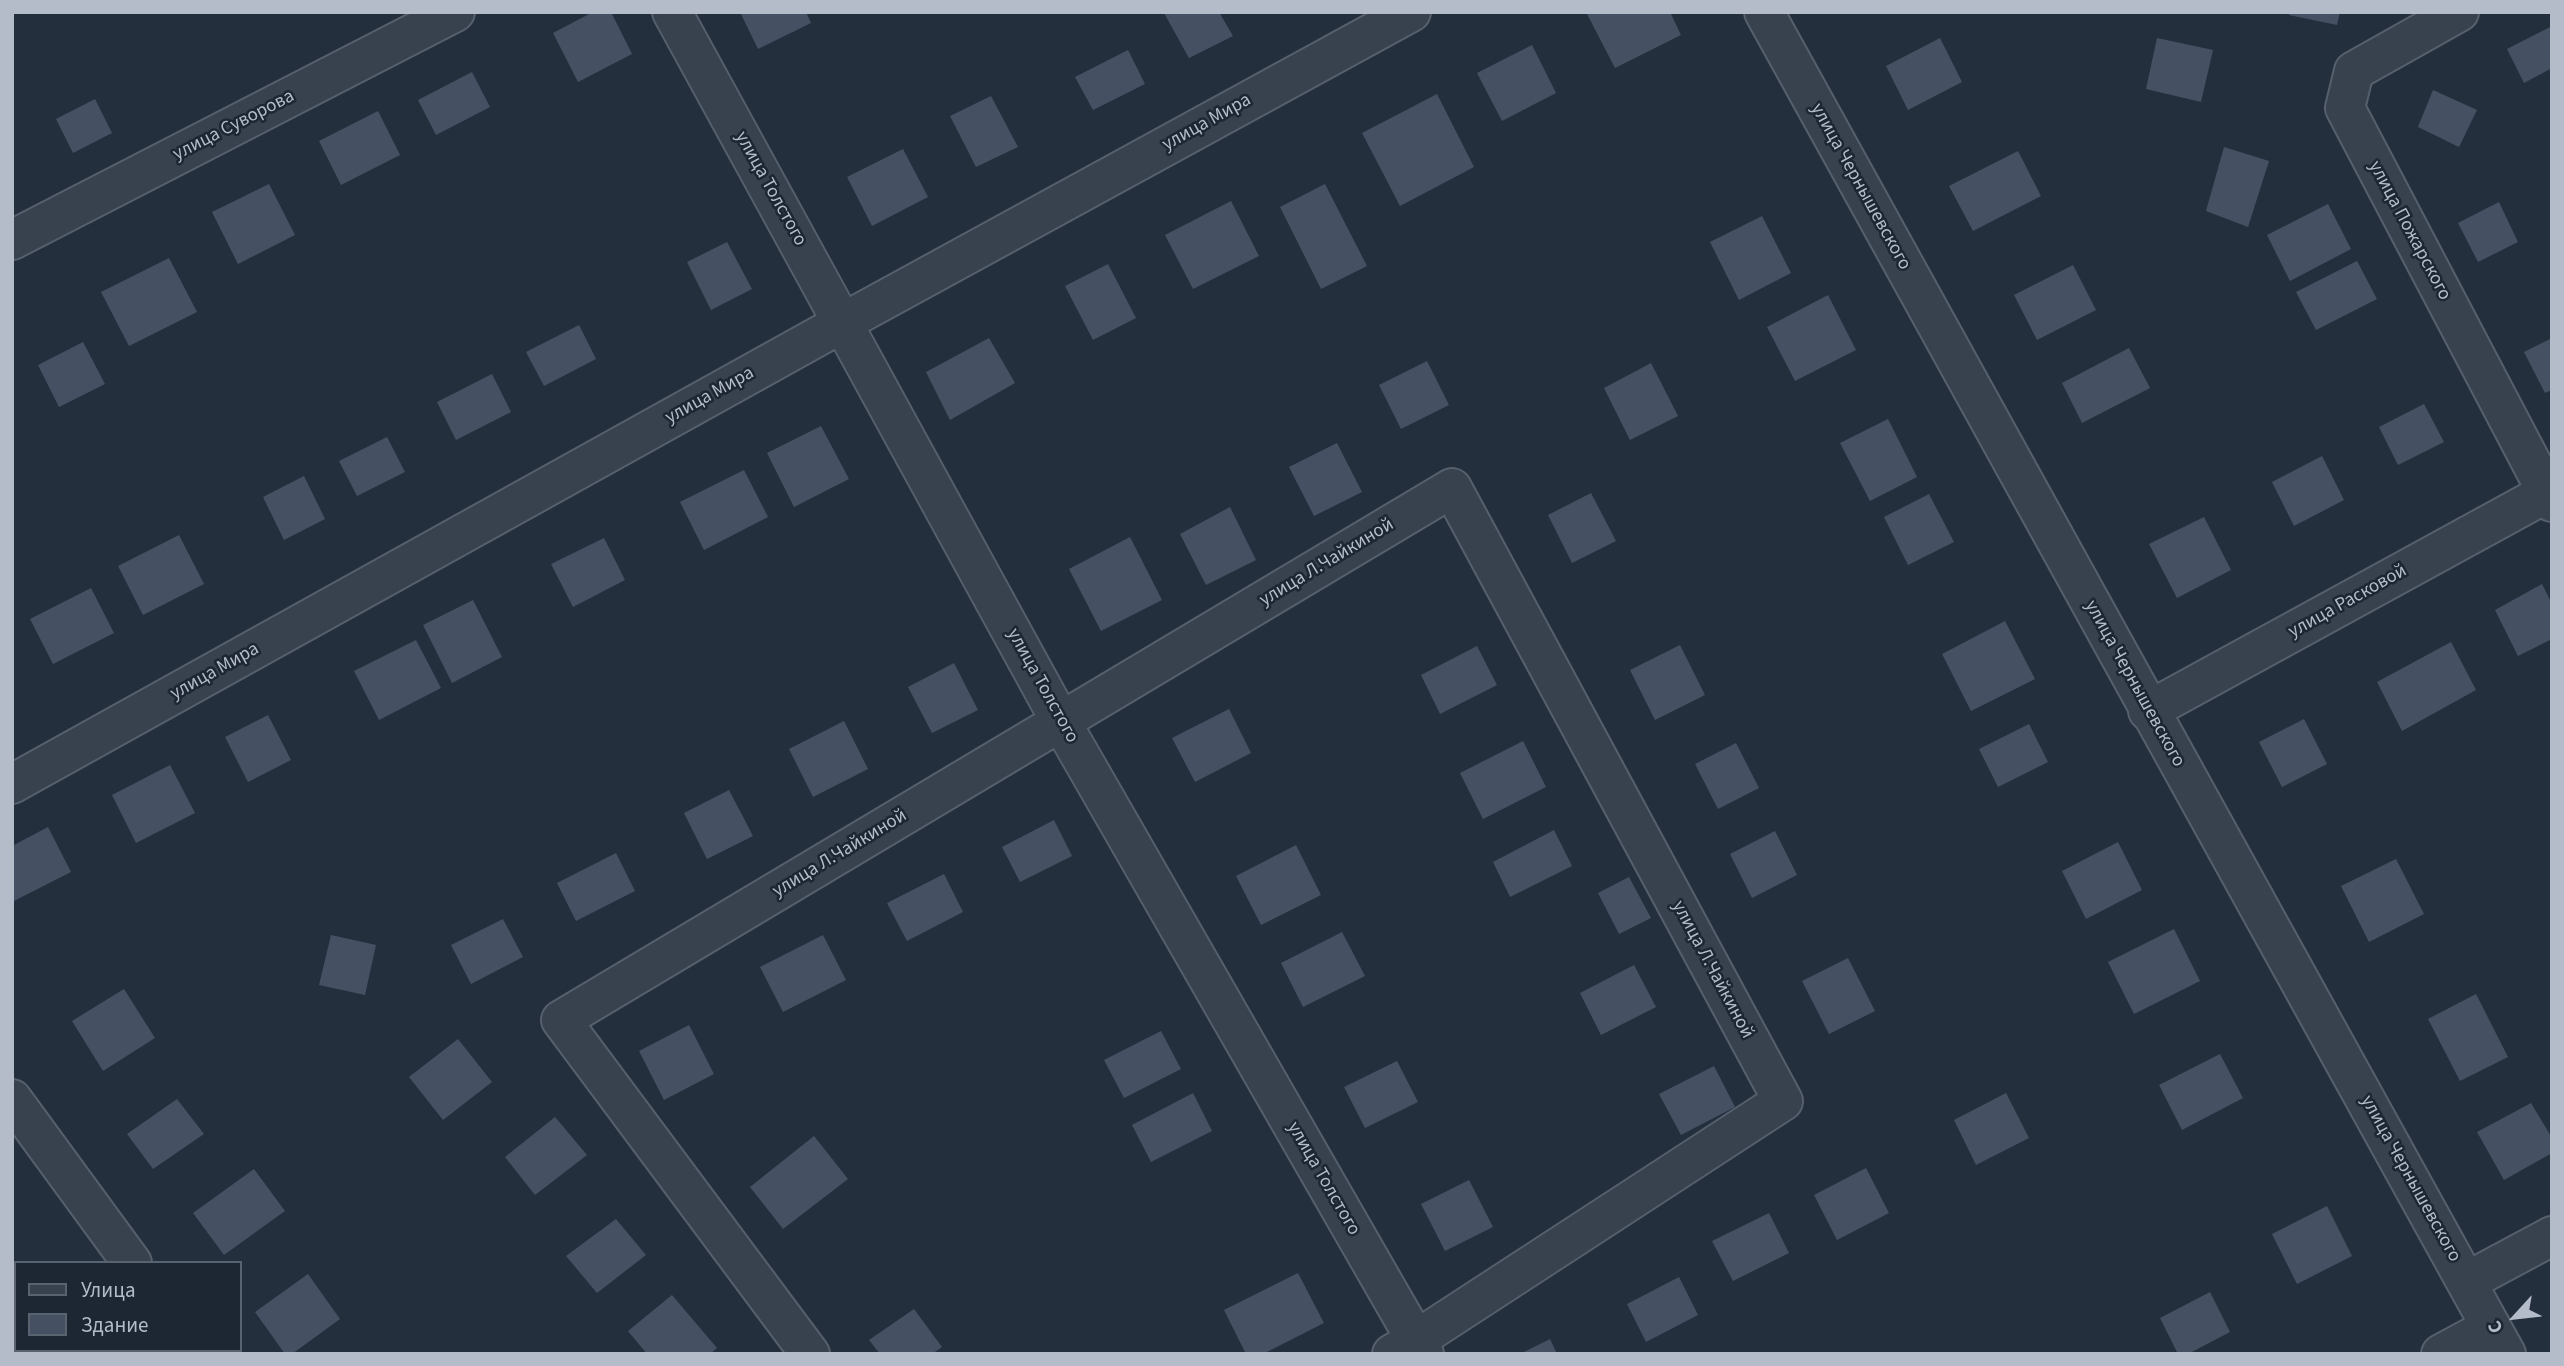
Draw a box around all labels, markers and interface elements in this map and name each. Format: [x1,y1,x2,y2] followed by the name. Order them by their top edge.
[170,86,298,166] street label: улица Суворова
[1159,89,1255,157] street label: улица Мира
[1805,100,1915,274] street label: улица Чернышевского
[729,128,811,250] street label: улица Толстого
[2363,157,2455,305] street label: улица Пожарского
[662,362,758,430] street label: улица Мира
[1256,514,1398,612] street label: улица Л.Чайкиной
[2285,560,2411,644] street label: улица Расковой
[2079,597,2189,771] street label: улица Чернышевского
[1001,625,1083,747] street label: улица Толстого
[167,638,263,706] street label: улица Мира
[769,805,911,903] street label: улица Л.Чайкиной
[1666,897,1758,1043] street label: улица Л.Чайкиной
[2355,1092,2465,1266] street label: улица Чернышевского
[1281,1118,1365,1240] street label: улица Толстого
[14,1261,242,1352] legend
[81,1275,136,1305] text: Улица
[2480,1282,2550,1352] north arrow
[81,1310,149,1340] text: Здание
[2481,1316,2510,1338] text: С

